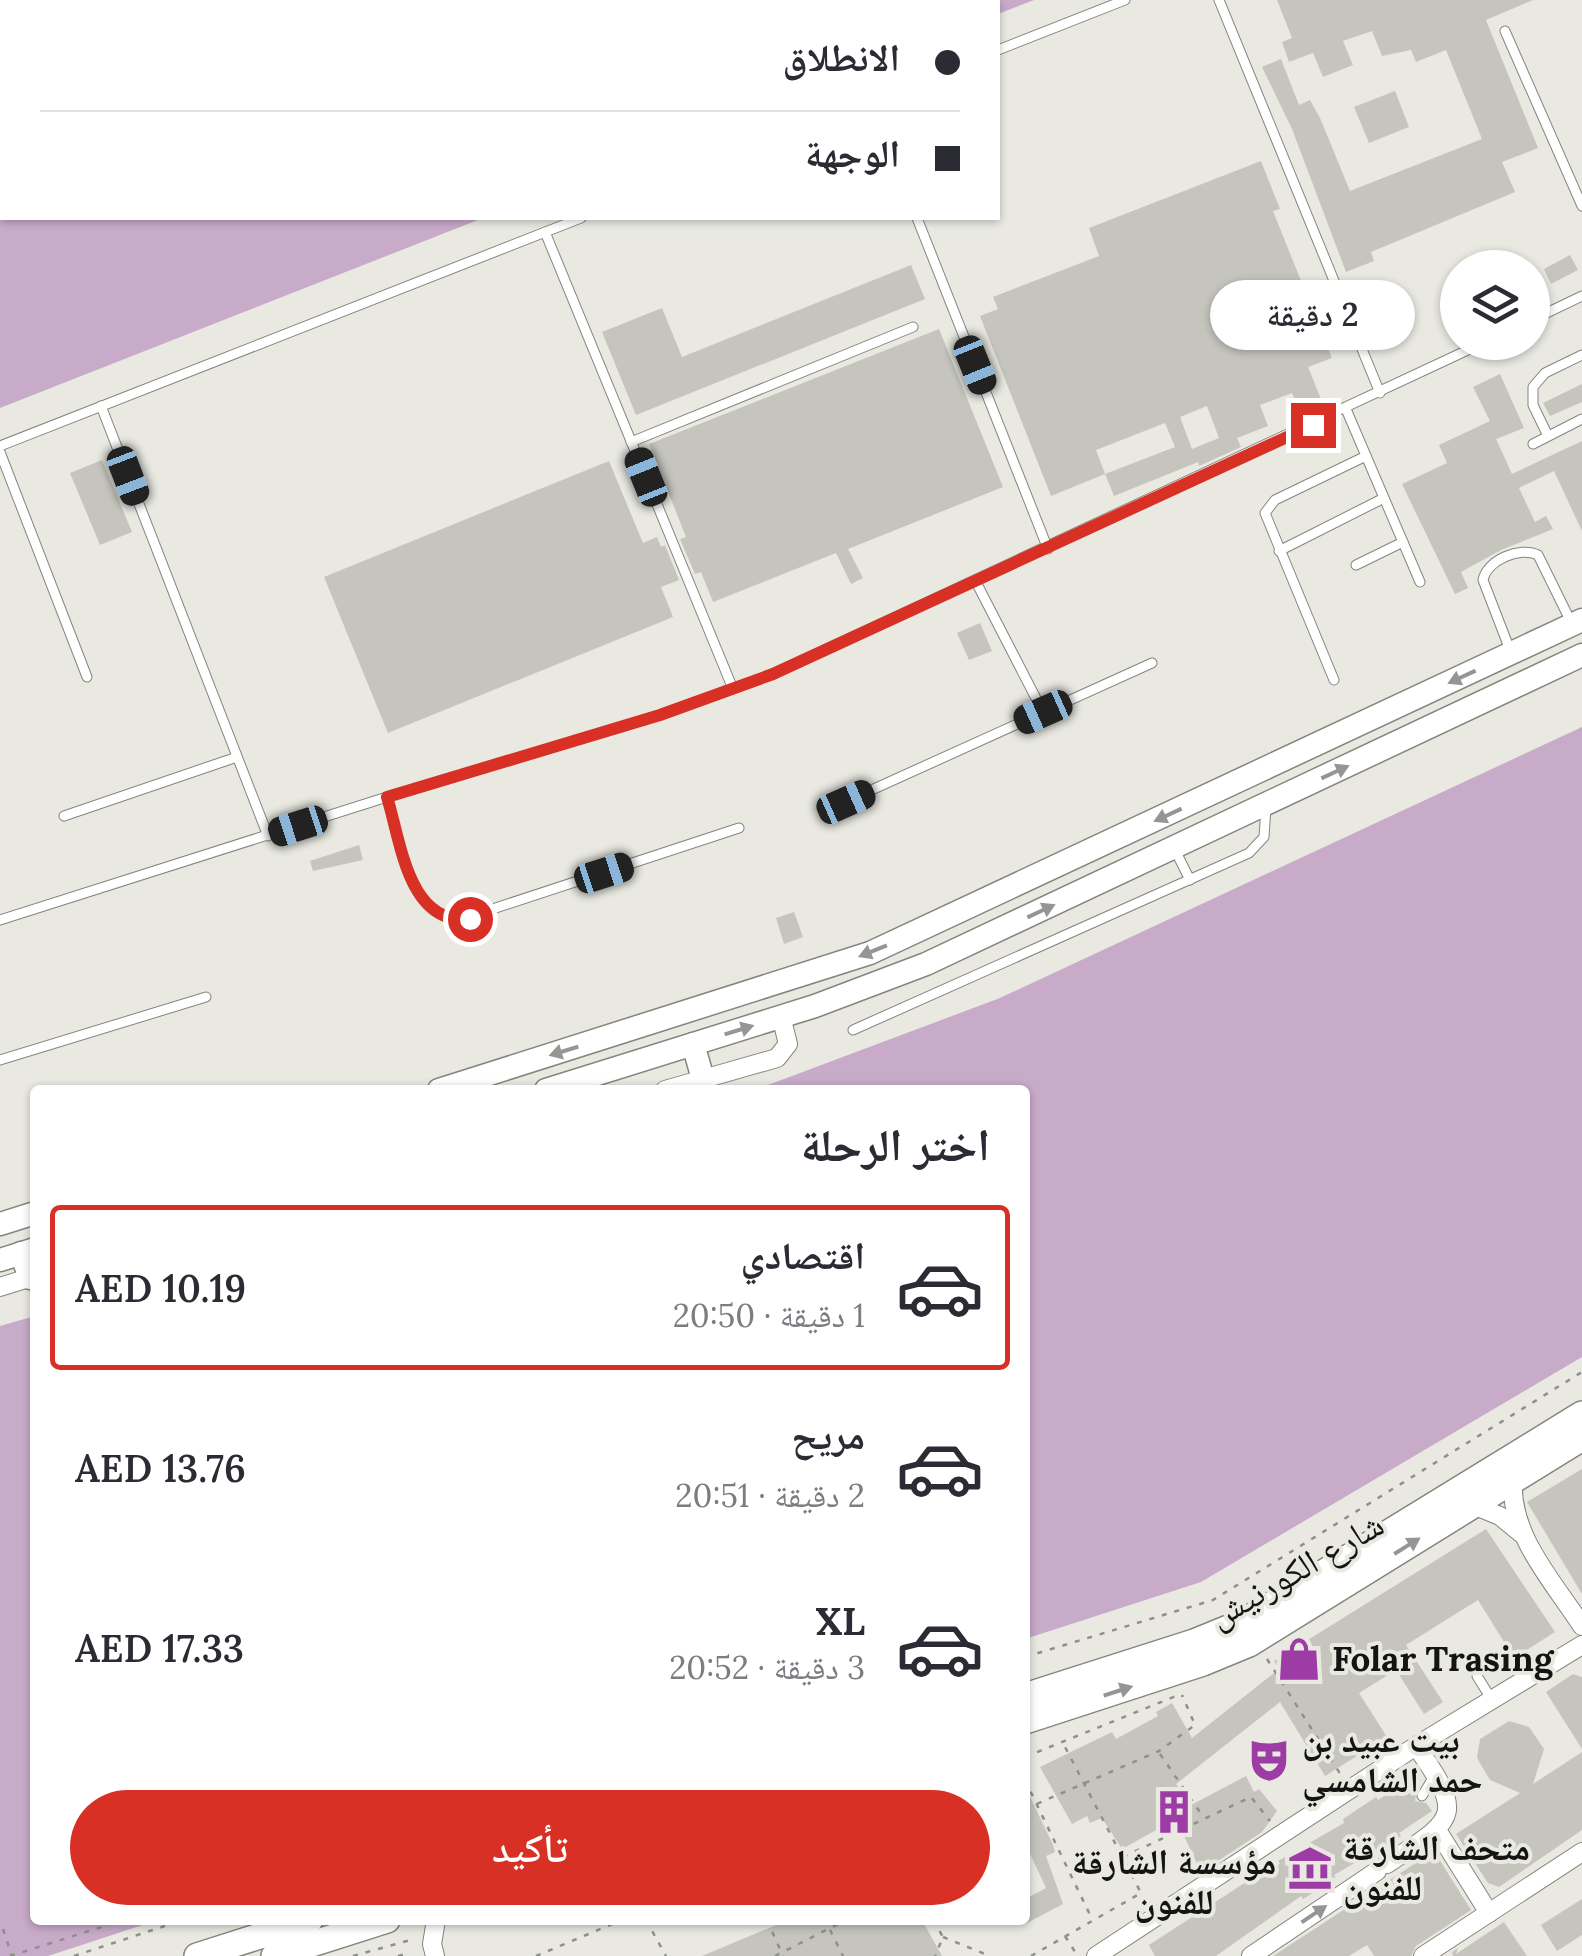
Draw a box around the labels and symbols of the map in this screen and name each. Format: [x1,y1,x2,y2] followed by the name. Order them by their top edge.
[1210,280,1416,350] callout: 2 دقيقة
[950,332,1000,398] car
[1291,403,1336,448] route end
[103,443,153,509] car
[621,444,671,510] car
[1447,668,1476,685] one-way arrow
[1009,686,1077,738] car
[1320,763,1349,780] one-way arrow
[812,776,880,828] car
[265,802,331,850] car
[1153,807,1183,823] one-way arrow
[571,849,637,897] car
[448,897,493,942] route start
[1027,902,1056,919] one-way arrow
[858,943,888,959] one-way arrow
[724,1021,754,1036] one-way arrow
[548,1044,579,1059] one-way arrow
[1200,1501,1392,1638] street label: شارع الكورنيش
[1393,1537,1420,1556] one-way arrow
[1275,1635,1323,1683] shop icon: Folar Trasing
[1332,1636,1555,1681] place label: Folar Trasing
[1103,1683,1134,1698] one-way arrow
[1302,1717,1482,1808] place label: بيت عبيد بن حمد الشامسي
[1245,1736,1293,1784] theatre icon: بيت عبيد بن حمد الشامسي
[1150,1788,1198,1836] building icon: مؤسسة الشارقة للفنون
[1343,1825,1530,1910] place label: متحف الشارقة للفنون
[1072,1839,1276,1924] place label: مؤسسة الشارقة للفنون
[1286,1844,1334,1892] museum icon: متحف الشارقة للفنون
[1300,1905,1327,1923] one-way arrow

